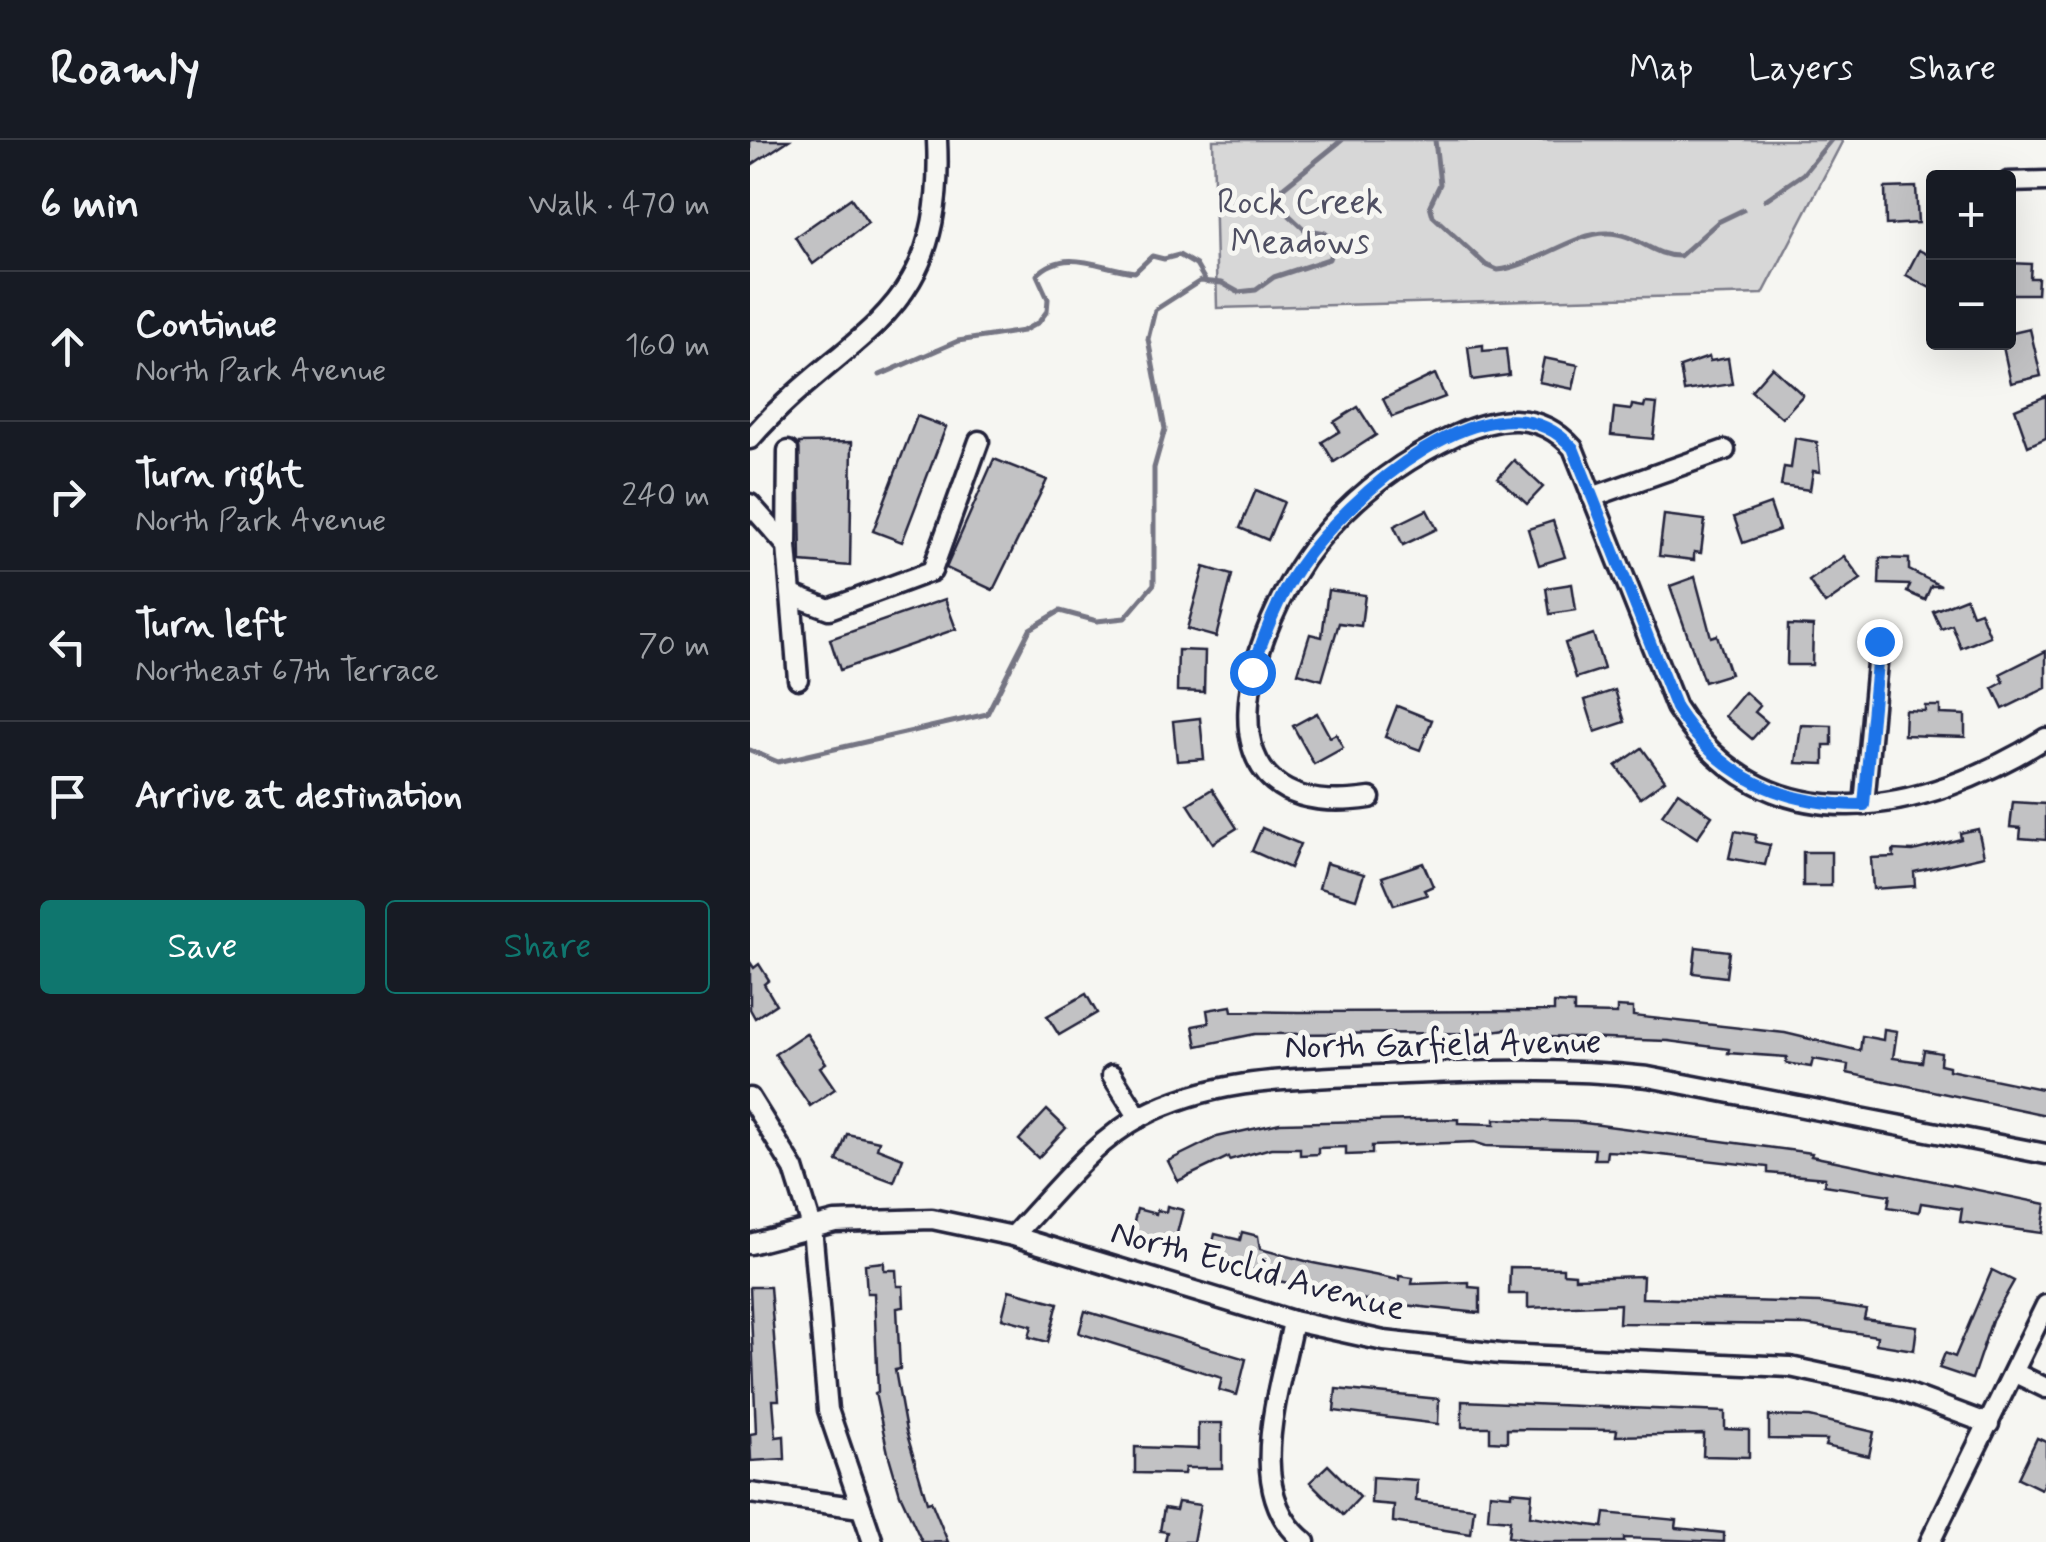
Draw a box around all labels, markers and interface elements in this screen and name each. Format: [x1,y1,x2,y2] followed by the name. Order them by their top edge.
[50,38,200,101] text: Roamly
[1629,46,1693,92] text: Map
[1748,46,1853,92] text: Layers
[1908,46,1996,92] text: Share
[1926,170,2016,350] map controls
[1926,170,2016,260] button: +
[40,178,139,233] text: 6 min
[1217,180,1383,266] park label: Rock Creek Meadows
[528,184,710,226] text: Walk · 470 m
[1926,260,2016,350] button: −
[135,301,277,350] text: Continue
[40,319,95,374] icon: ahead
[625,325,710,367] text: 160 m
[135,350,387,392] text: North Park Avenue
[135,451,304,500] text: Turn right
[40,469,95,524] icon: right
[622,475,710,517] text: 240 m
[135,500,387,542] text: North Park Avenue
[135,601,287,650] text: Turn left
[40,619,95,674] icon: left
[1857,619,1903,665] route end
[638,625,710,667] text: 70 m
[135,650,439,692] text: Northeast 67th Terrace
[1230,650,1276,696] route start
[40,769,95,824] icon: arrive
[135,772,462,821] text: Arrive at destination
[40,900,365,994] button: Save
[385,900,710,994] button: Share
[1284,1019,1602,1071] street label: North Garfield Avenue
[1106,1210,1410,1332] street label: North Euclid Avenue

